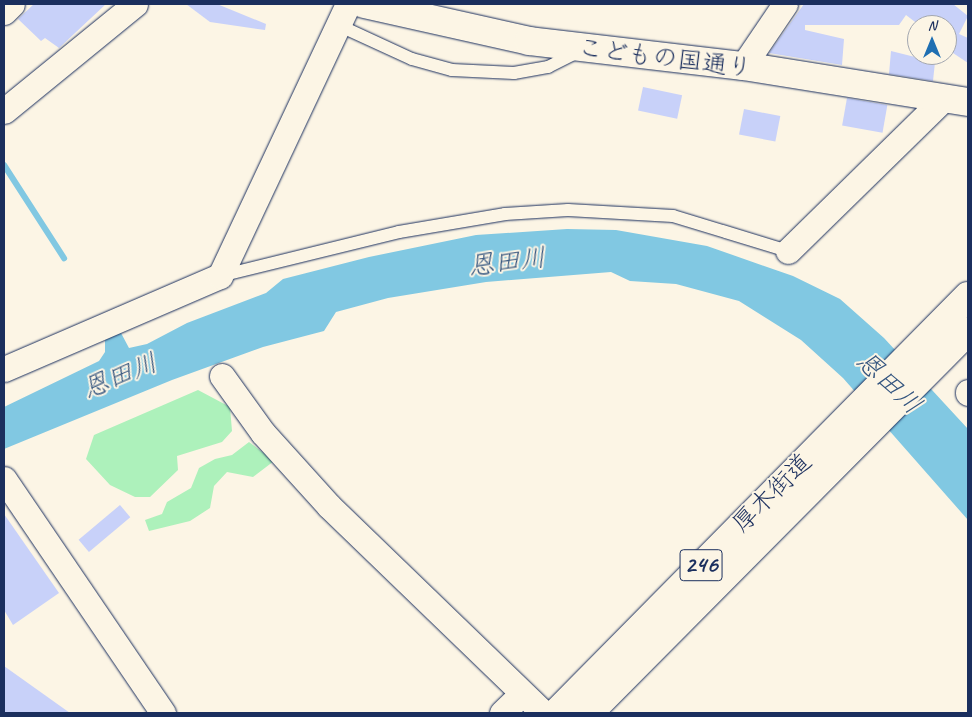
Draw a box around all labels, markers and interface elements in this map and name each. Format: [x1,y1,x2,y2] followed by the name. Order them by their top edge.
[907,15,957,65] north arrow
[928,17,936,34] text: N
[576,32,754,84] street label: こどもの国通り
[466,242,548,282] water label: 恩田川
[850,345,928,421] water label: 恩田川
[78,347,162,405] water label: 恩田川
[726,447,818,539] street label: 厚木街道
[678,544,724,586] road number: 246

